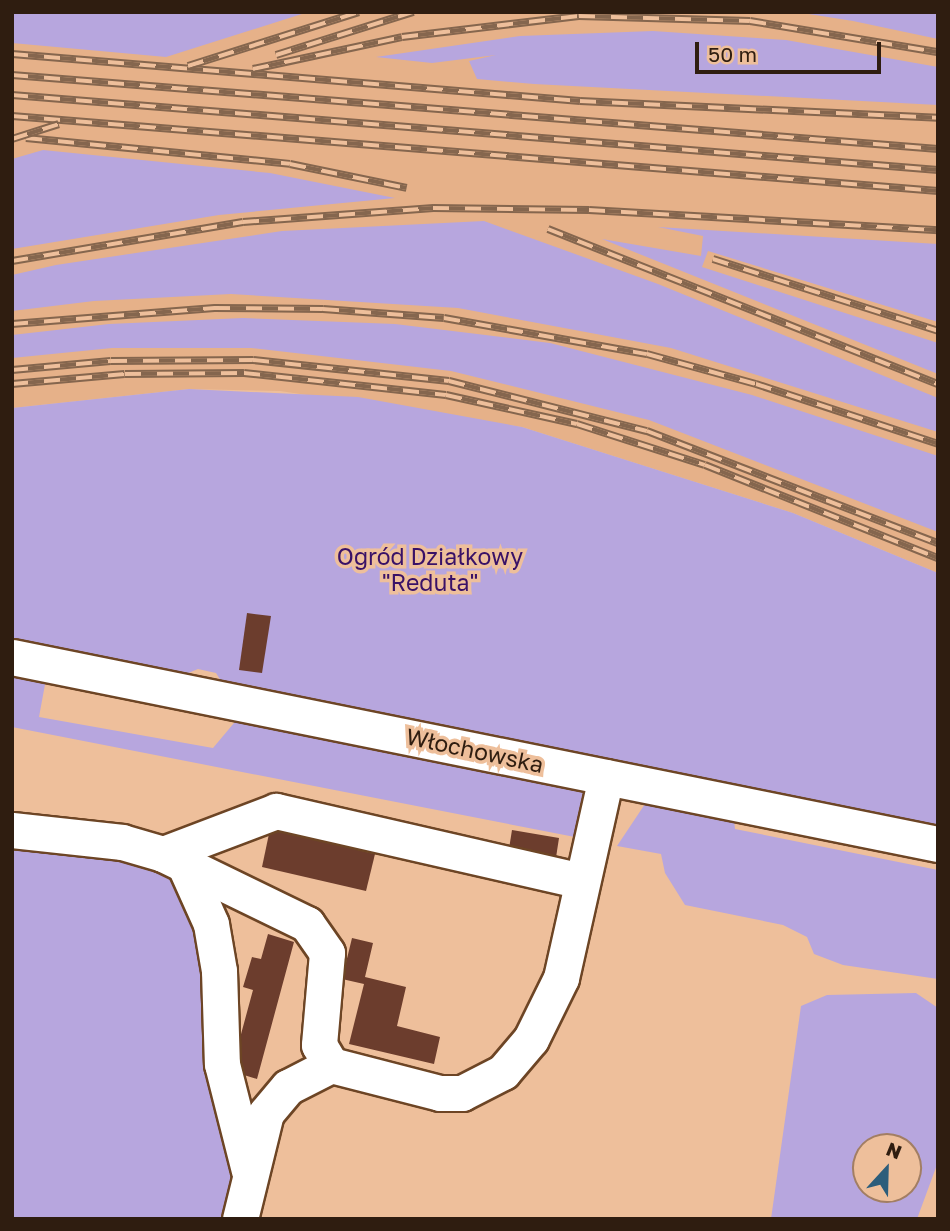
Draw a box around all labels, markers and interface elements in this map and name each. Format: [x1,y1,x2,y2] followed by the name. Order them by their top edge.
[698,28,884,72] scale bar
[708,41,757,67] text: 50 m
[337,542,523,596] park label: Ogród Działkowy "Reduta"
[404,722,546,778] street label: Włochowska
[852,1133,922,1203] north arrow
[883,1137,905,1163] text: N

